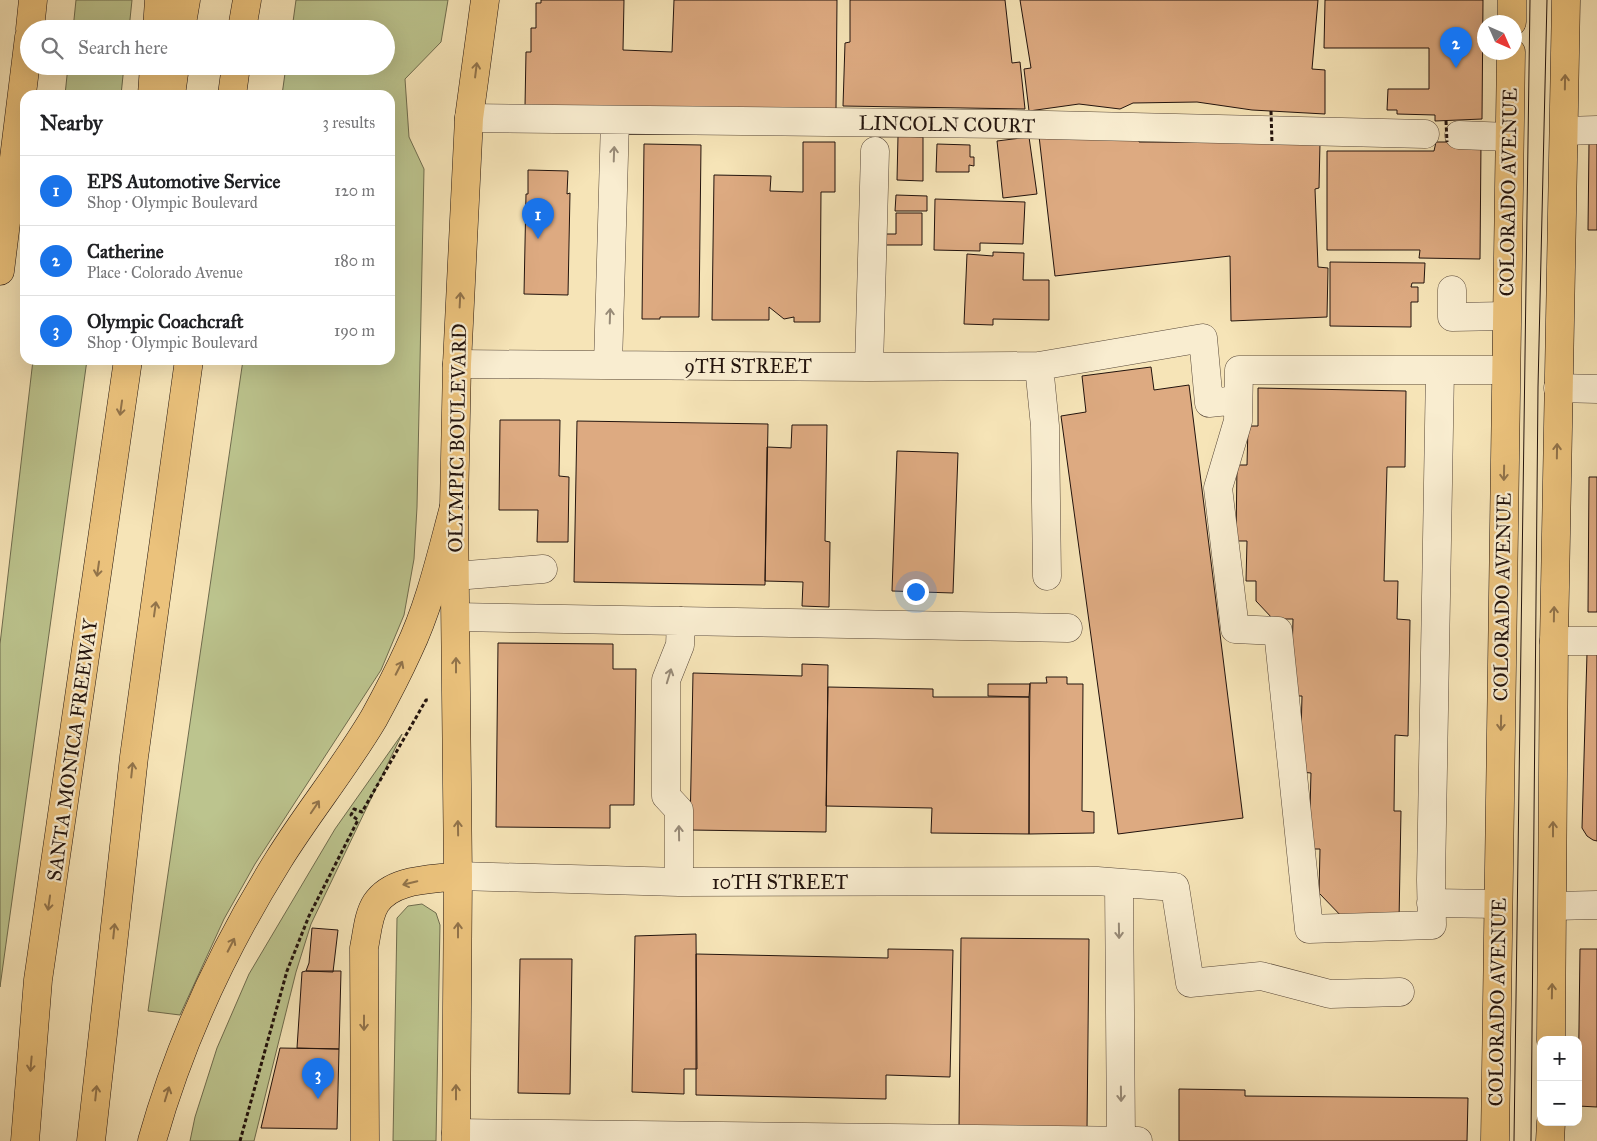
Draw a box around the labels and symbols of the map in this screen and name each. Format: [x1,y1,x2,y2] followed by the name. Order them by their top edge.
[1477,15,1522,60] north arrow
[1440,27,1472,68] pin: 2
[471,62,481,78] one-way arrow
[1560,74,1570,90] one-way arrow
[1494,87,1522,297] street label: COLORADO AVENUE
[858,110,1036,138] street label: LINCOLN COURT
[610,146,619,162] one-way arrow
[522,198,554,239] pin: 1
[456,293,465,309] one-way arrow
[605,309,615,325] one-way arrow
[443,323,471,553] street label: OLYMPIC BOULEVARD
[684,354,812,378] street label: 9TH STREET
[116,400,126,416] one-way arrow
[1552,443,1562,460] one-way arrow
[1499,464,1509,480] one-way arrow
[1488,492,1516,702] street label: COLORADO AVENUE
[93,561,103,577] one-way arrow
[903,579,929,605] your location
[150,601,160,617] one-way arrow
[1550,606,1559,622] one-way arrow
[42,616,102,883] street label: SANTA MONICA FREEWAY
[451,657,461,674] one-way arrow
[395,661,404,676] one-way arrow
[664,668,674,684] one-way arrow
[1496,714,1505,730] one-way arrow
[127,762,137,778] one-way arrow
[310,800,320,814] one-way arrow
[453,820,463,836] one-way arrow
[1548,821,1558,837] one-way arrow
[674,825,684,842] one-way arrow
[712,870,848,894] street label: 10TH STREET
[402,879,418,888] one-way arrow
[44,895,54,911] one-way arrow
[1483,897,1511,1107] street label: COLORADO AVENUE
[453,922,463,938] one-way arrow
[109,923,119,939] one-way arrow
[1114,923,1124,939] one-way arrow
[226,938,236,953] one-way arrow
[1547,983,1557,1000] one-way arrow
[359,1014,369,1031] one-way arrow
[27,1056,36,1072] one-way arrow
[302,1058,334,1099] pin: 3
[91,1085,101,1101] one-way arrow
[452,1085,461,1101] one-way arrow
[1116,1086,1126,1102] one-way arrow
[162,1087,172,1103] one-way arrow

